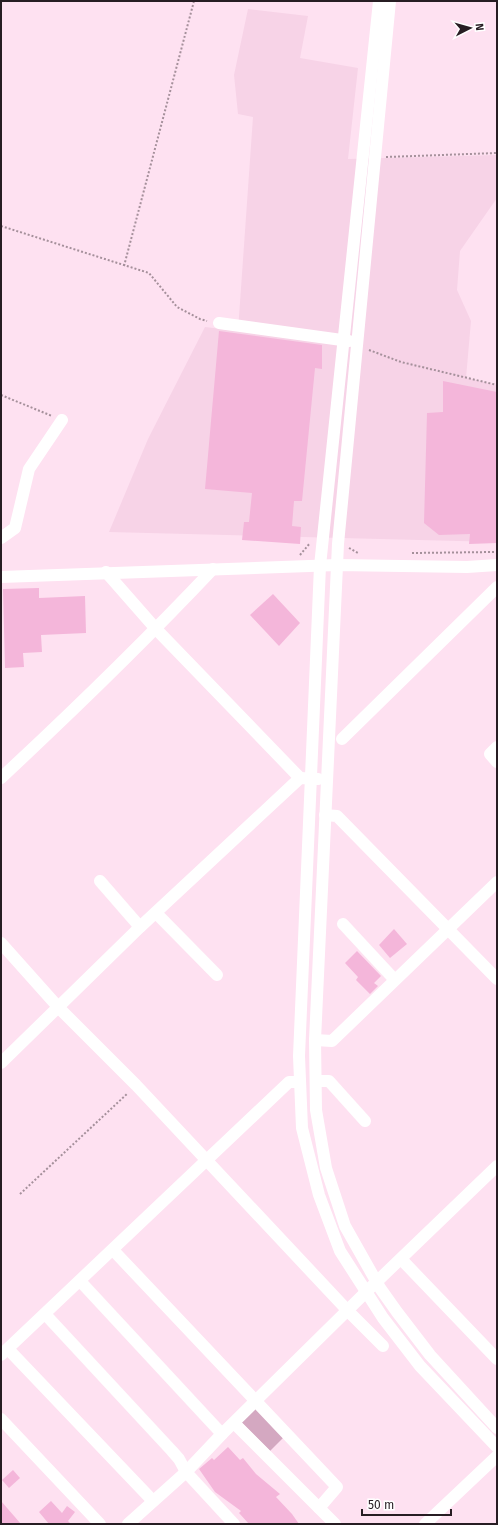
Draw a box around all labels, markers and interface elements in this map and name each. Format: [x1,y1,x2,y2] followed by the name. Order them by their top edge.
[450,8,490,48] north arrow
[473,23,486,31] text: N
[362,1491,451,1517] scale bar
[368,1498,394,1512] text: 50 m

